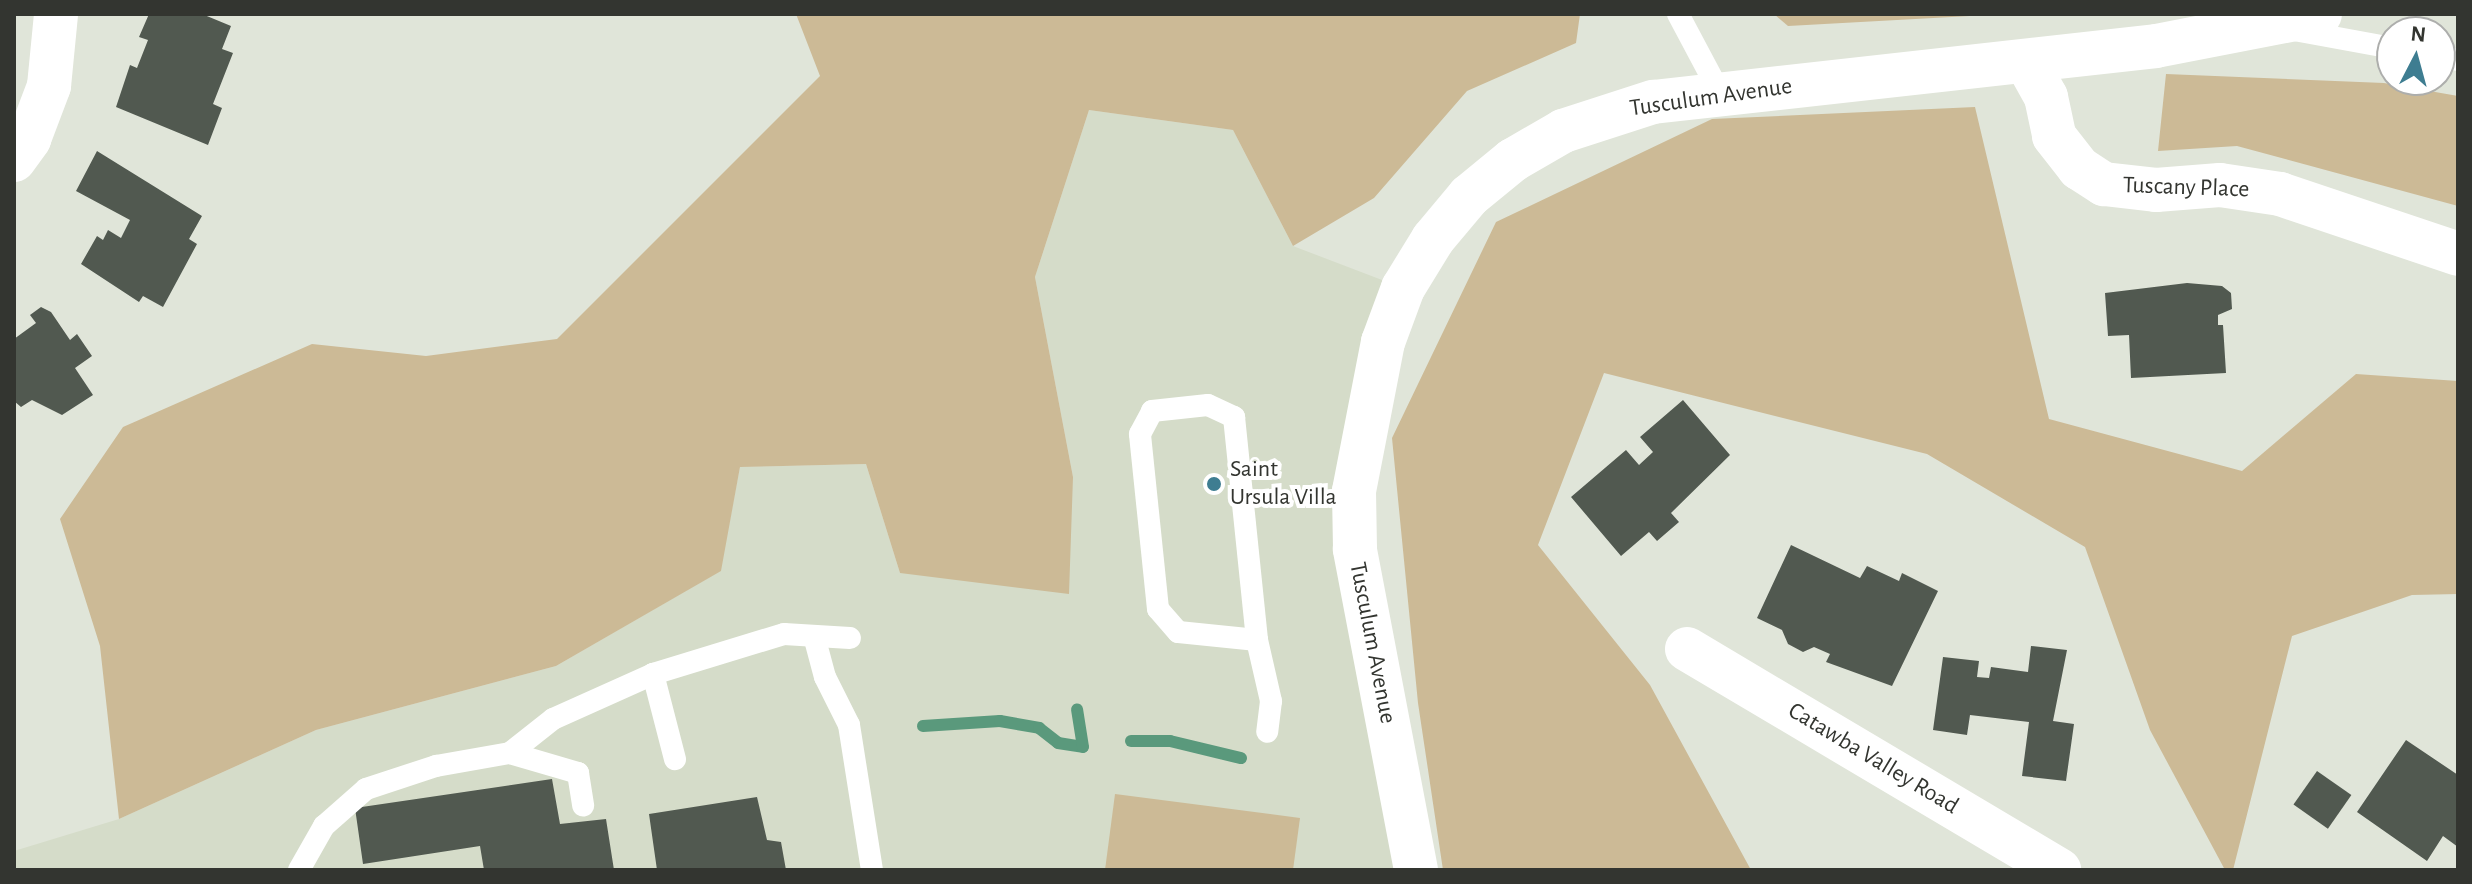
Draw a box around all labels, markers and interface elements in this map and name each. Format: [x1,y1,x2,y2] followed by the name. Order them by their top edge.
[2376,16,2456,96] north arrow
[2410,22,2427,46] text: N
[1628,72,1794,124] street label: Tusculum Avenue
[2122,171,2250,205] street label: Tuscany Place
[1230,456,1337,512] place label: Saint Ursula Villa
[1205,475,1223,493] marker: Saint Ursula Villa
[1342,560,1402,726] street label: Tusculum Avenue
[1783,697,1963,821] street label: Catawba Valley Road

